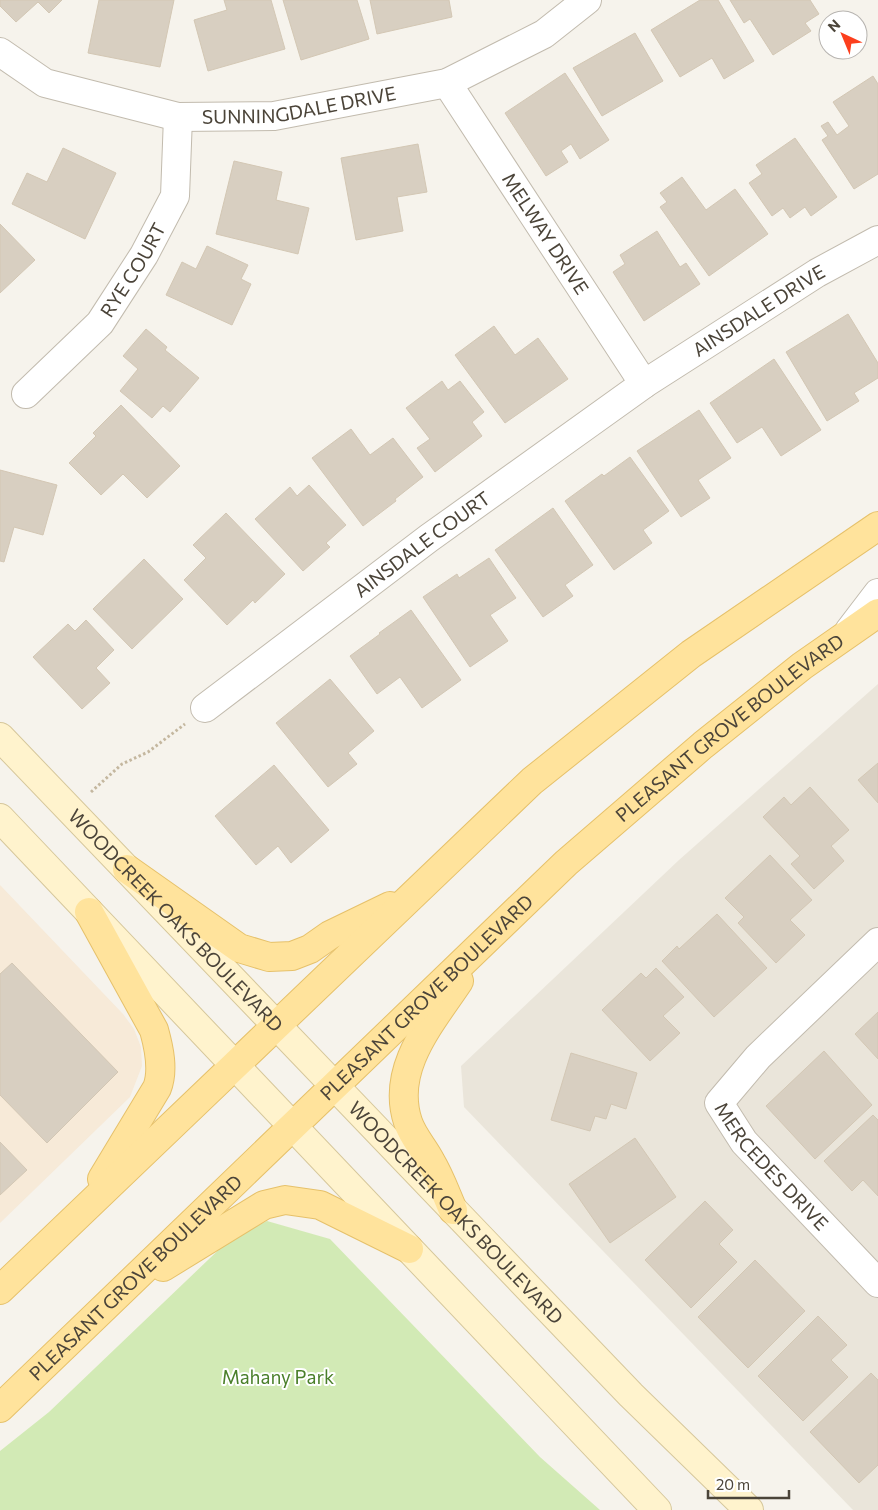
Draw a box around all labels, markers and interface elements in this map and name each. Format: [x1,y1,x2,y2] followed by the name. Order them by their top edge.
[818,10,868,60] north arrow
[824,16,843,35] text: N
[202,81,398,128] street label: SUNNINGDALE DRIVE
[498,168,594,298] street label: MELWAY DRIVE
[95,219,170,321] street label: RYE COURT
[688,259,828,361] street label: AINSDALE DRIVE
[349,486,494,602] street label: AINSDALE COURT
[610,629,848,826] street label: PLEASANT GROVE BOULEVARD
[64,804,288,1036] street label: WOODCREEK OAKS BOULEVARD
[315,889,537,1105] street label: PLEASANT GROVE BOULEVARD
[344,1096,569,1328] street label: WOODCREEK OAKS BOULEVARD
[710,1097,834,1235] street label: MERCEDES DRIVE
[24,1170,246,1385] street label: PLEASANT GROVE BOULEVARD
[222,1365,334,1388] park label: Mahany Park
[708,1468,789,1500] scale bar
[716,1475,750,1493] text: 20 m

